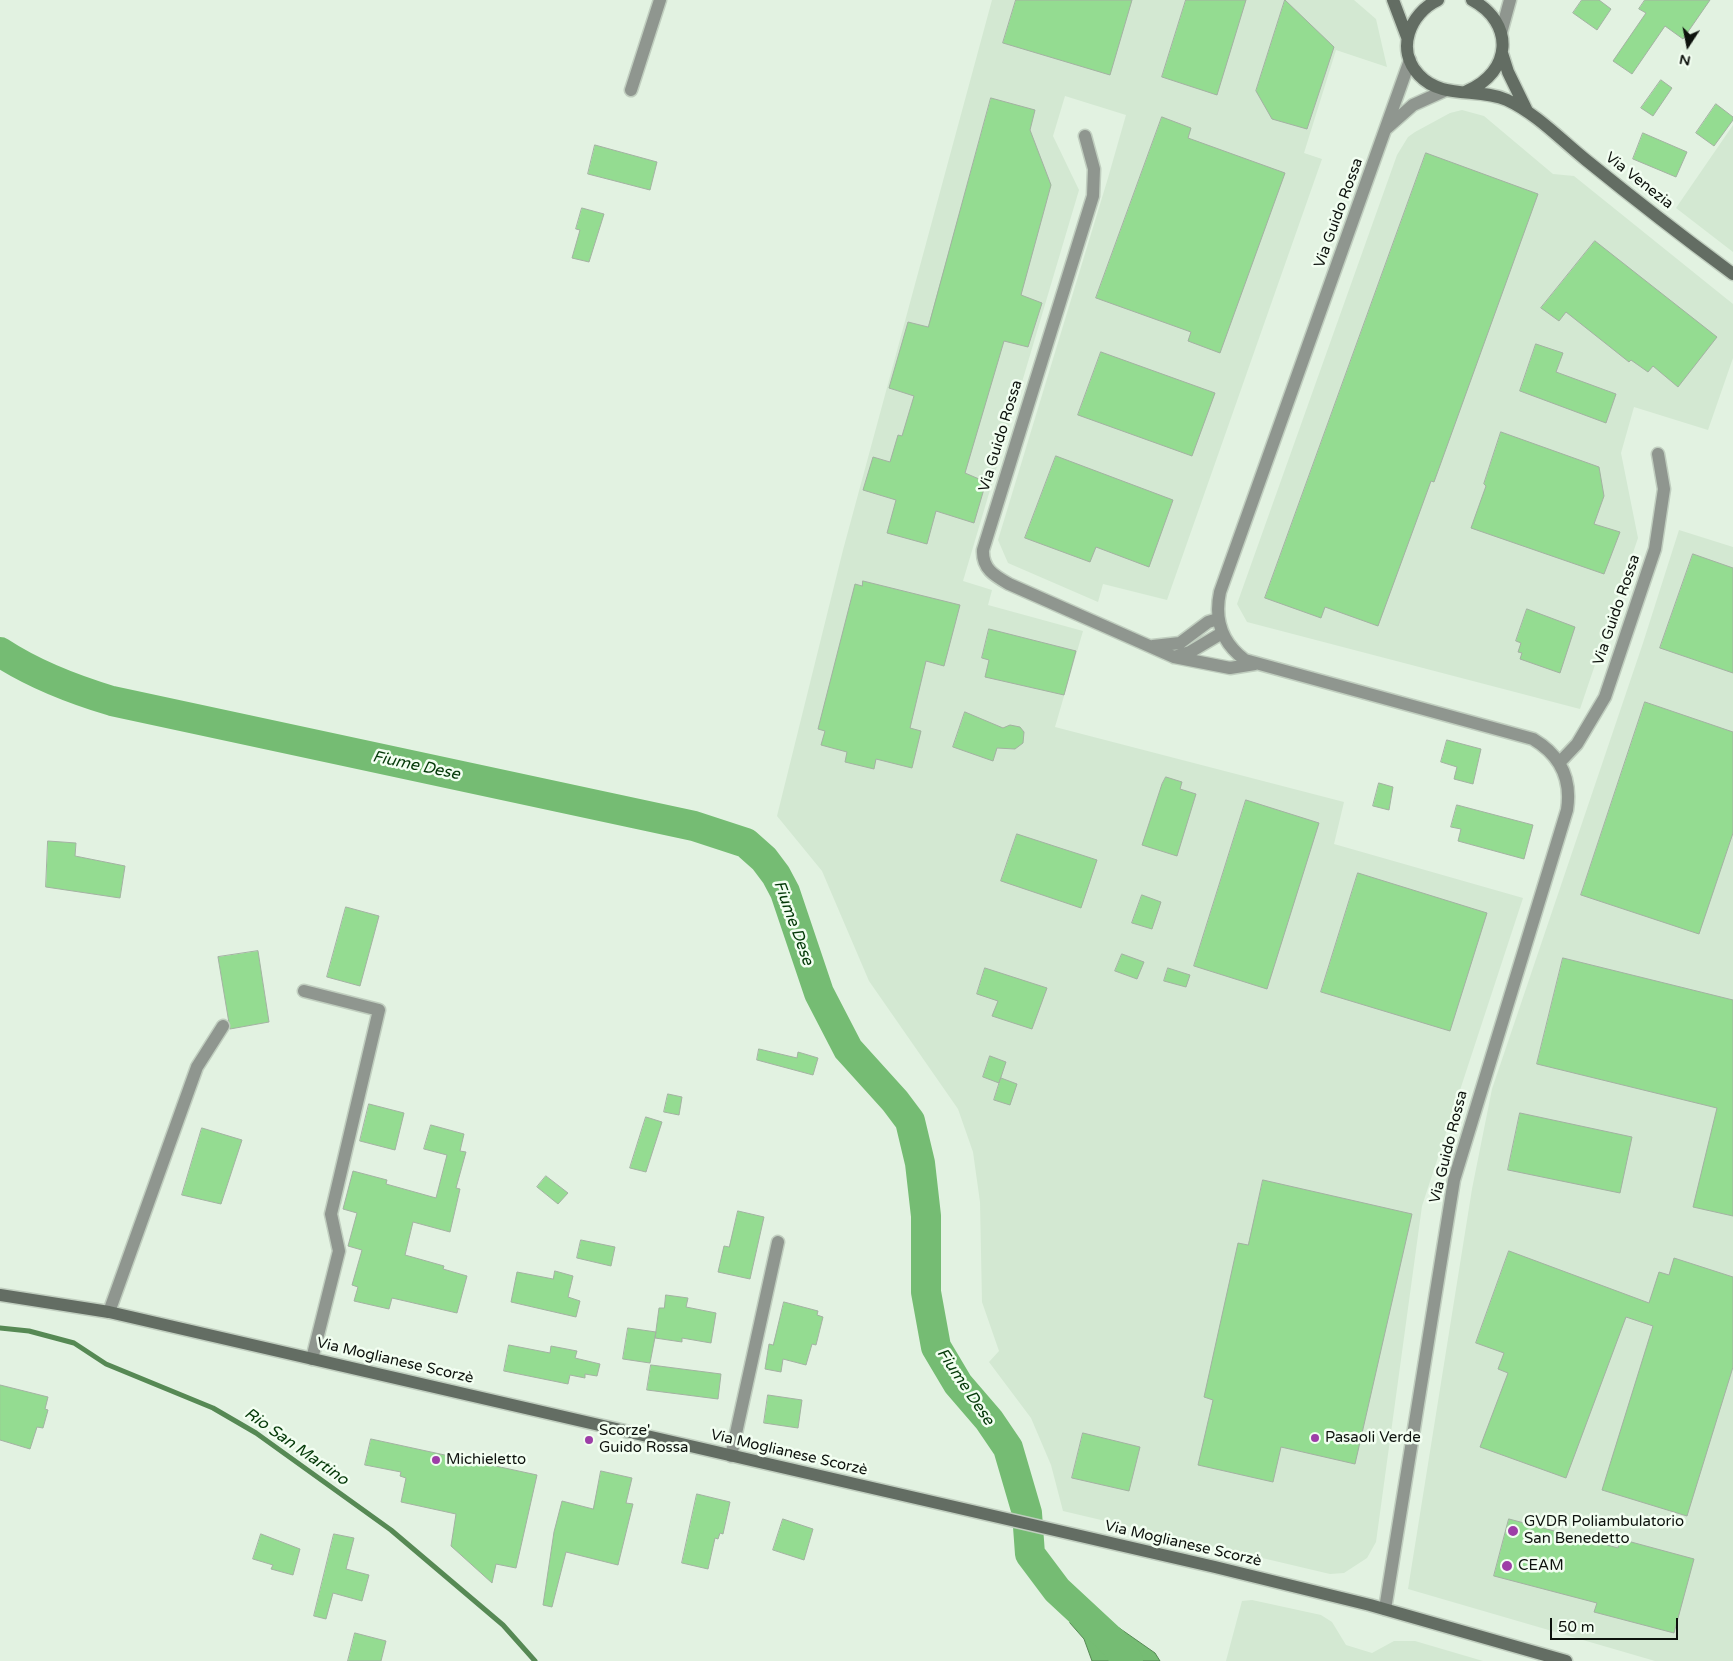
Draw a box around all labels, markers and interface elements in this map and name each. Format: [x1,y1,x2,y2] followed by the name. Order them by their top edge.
[1663,20,1713,70] north arrow
[1678,51,1692,70] text: N
[1601,149,1677,213] street label: Via Venezia
[1311,156,1367,270] street label: Via Guido Rossa
[975,378,1027,494] street label: Via Guido Rossa
[1590,552,1644,668] street label: Via Guido Rossa
[371,747,461,785] water label: Fiume Dese
[769,878,817,968] water label: Fiume Dese
[1426,1089,1472,1205] street label: Via Guido Rossa
[315,1334,475,1388] street label: Via Moglianese Scorzè
[932,1345,998,1429] water label: Fiume Dese
[240,1404,352,1490] water label: Rio San Martino
[599,1422,688,1457] place label: Scorze' Guido Rossa
[709,1426,869,1480] street label: Via Moglianese Scorzè
[1325,1429,1421,1447] place label: Pasaoli Verde
[1309,1432,1321,1444] marker: Pasaoli Verde
[583,1434,595,1446] marker: Scorze' Guido Rossa
[446,1451,526,1469] place label: Michieletto
[430,1454,442,1466] marker: Michieletto
[1524,1513,1684,1548] place label: GVDR Poliambulatorio San Benedetto
[1103,1517,1263,1571] street label: Via Moglianese Scorzè
[1506,1524,1520,1538] marker: GVDR Poliambulatorio San Benedetto
[1518,1557,1564,1575] place label: CEAM
[1500,1559,1514,1573] marker: CEAM
[1553,1608,1680,1640] scale bar
[1558,1618,1595,1636] text: 50 m

